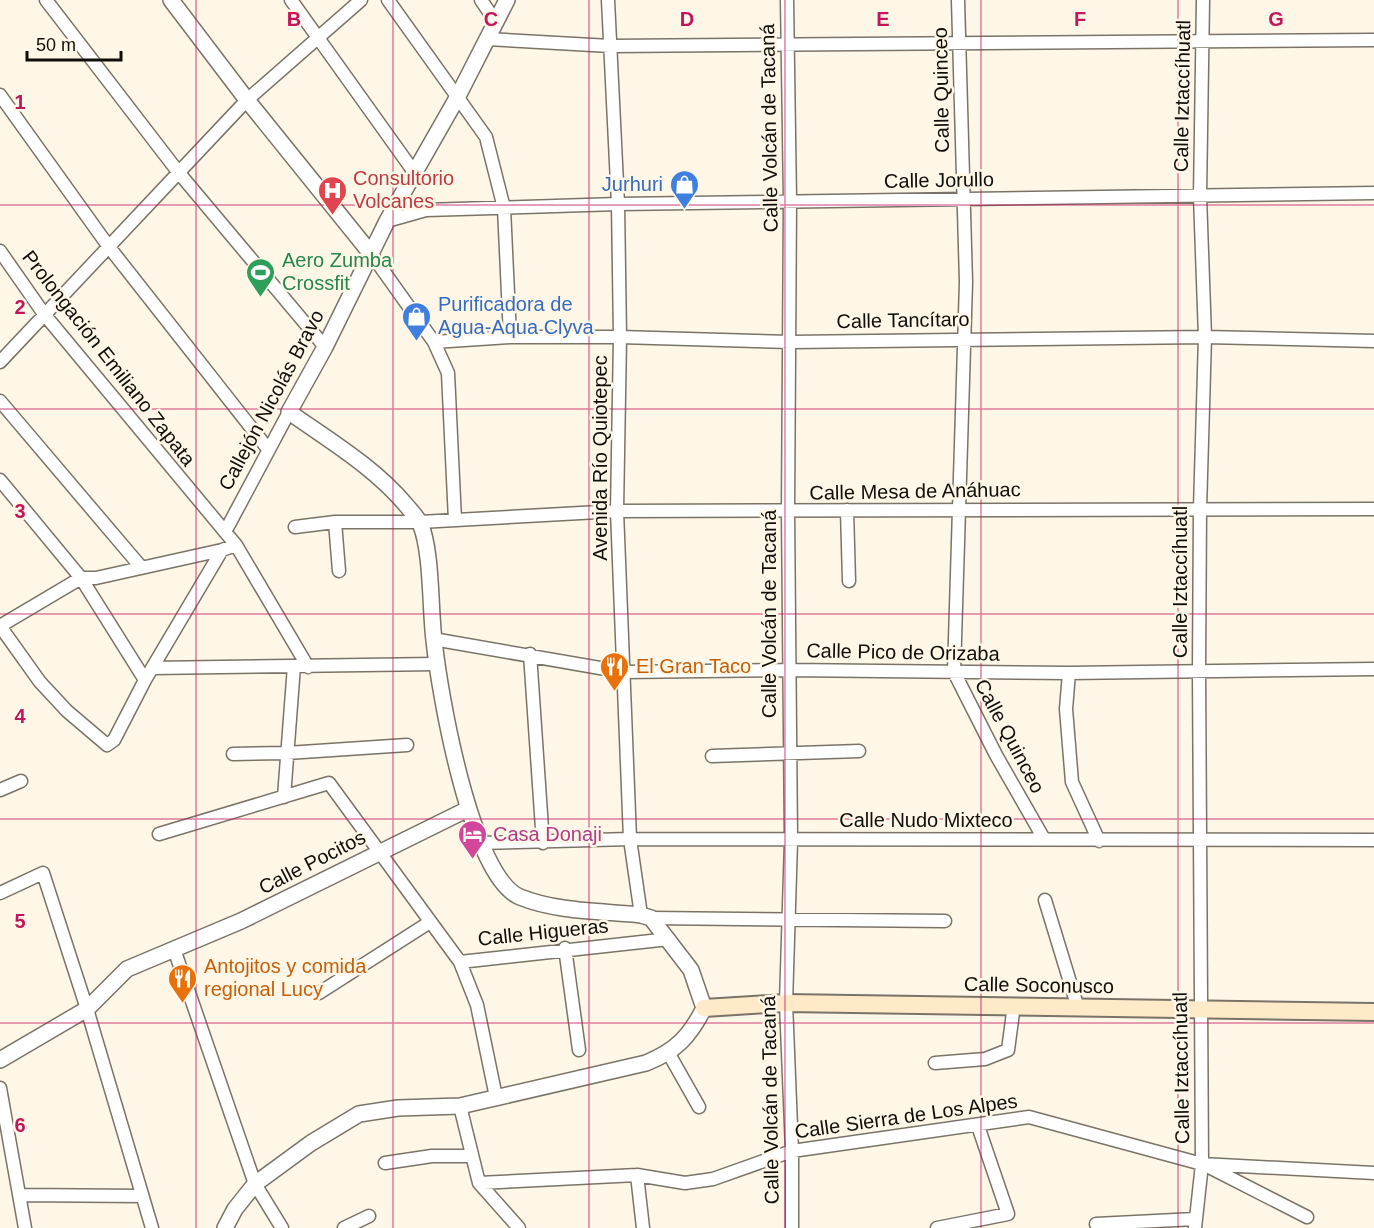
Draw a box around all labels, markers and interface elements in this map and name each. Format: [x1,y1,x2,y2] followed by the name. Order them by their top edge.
[287,8,301,30] text: B
[484,8,498,30] text: C
[680,8,694,30] text: D
[876,8,890,30] text: E
[1074,8,1086,30] text: F
[1268,8,1284,30] text: G
[1170,20,1194,172] street label: Calle Iztaccíhuatl
[756,23,782,233] street label: Calle Volcán de Tacaná
[27,24,122,62] scale bar
[929,27,953,153] street label: Calle Quinceo
[36,35,76,55] text: 50 m
[14,91,26,113] text: 1
[353,167,454,212] place label: Consultorio Volcanes
[668,168,700,210] shop icon: Jurhuri
[884,168,994,192] street label: Calle Jorullo
[602,173,663,195] place label: Jurhuri
[316,174,348,216] hospital icon: Consultorio Volcanes
[18,246,200,471] street label: Prolongación Emiliano Zapata
[282,249,393,294] place label: Aero Zumba Crossfit
[245,256,277,298] sports icon: Aero Zumba Crossfit
[438,293,595,338] place label: Purificadora de Agua-Aqua Clyva
[14,296,26,318] text: 2
[401,300,433,342] shop icon: Purificadora de Agua-Aqua Clyva
[214,306,328,494] street label: Callejón Nicolás Bravo
[836,308,970,332] street label: Calle Tancítaro
[589,355,611,561] street label: Avenida Río Quiotepec
[809,478,1021,504] street label: Calle Mesa de Anáhuac
[14,500,26,522] text: 3
[1169,506,1191,658] street label: Calle Iztaccíhuatl
[758,509,780,718] street label: Calle Volcán de Tacaná
[806,639,1001,665] street label: Calle Pico de Orizaba
[599,650,631,692] restaurant icon: El Gran Taco
[636,655,751,677] place label: El Gran Taco
[971,675,1049,797] street label: Calle Quinceo
[14,705,26,727] text: 4
[839,809,1013,831] street label: Calle Nudo Mixteco
[456,818,488,860] hotel icon: Casa Donaji
[493,823,602,845] place label: Casa Donaji
[255,826,369,898] street label: Calle Pocitos
[14,910,26,932] text: 5
[477,914,609,950] street label: Calle Higueras
[204,955,367,1000] place label: Antojitos y comida regional Lucy
[167,962,199,1004] restaurant icon: Antojitos y comida regional Lucy
[964,973,1114,997] street label: Calle Soconusco
[1169,992,1193,1144] street label: Calle Iztaccíhuatl
[757,995,783,1205] street label: Calle Volcán de Tacaná
[793,1089,1019,1143] street label: Calle Sierra de Los Alpes
[14,1114,26,1136] text: 6

